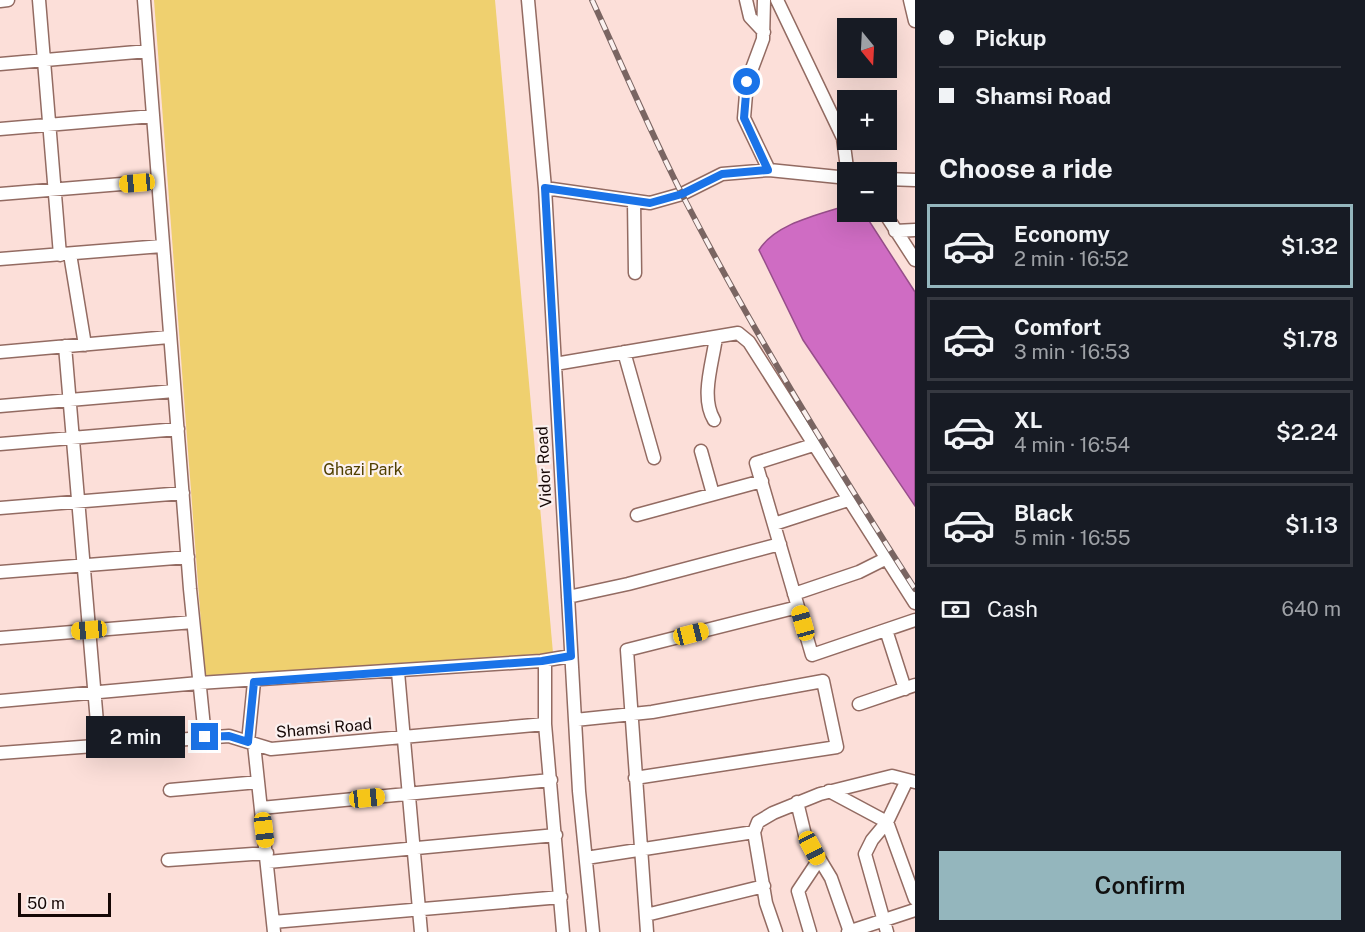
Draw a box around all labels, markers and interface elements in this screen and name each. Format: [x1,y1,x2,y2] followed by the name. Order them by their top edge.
[837,18,897,78] north arrow
[837,18,897,222] map controls
[975,25,1046,51] text: Pickup
[733,68,760,95] route start
[975,83,1111,109] text: Shamsi Road
[837,90,897,150] button: +
[939,152,1113,184] text: Choose a ride
[837,162,897,222] button: −
[118,172,156,194] car
[942,219,996,273] icon: car
[1014,221,1110,247] text: Economy
[1281,233,1338,259] text: $1.32
[1014,247,1129,271] text: 2 min · 16:52
[942,312,996,366] icon: car
[1014,314,1101,340] text: Comfort
[1282,326,1338,352] text: $1.78
[1014,340,1130,364] text: 3 min · 16:53
[942,405,996,459] icon: car
[1014,407,1042,433] text: XL
[1276,419,1338,445] text: $2.24
[532,426,556,508] street label: Vidor Road
[1014,433,1130,457] text: 4 min · 16:54
[323,460,403,479] park label: Ghazi Park
[942,498,996,552] icon: car
[1014,500,1073,526] text: Black
[1285,512,1338,538] text: $1.13
[1014,526,1131,550] text: 5 min · 16:55
[939,593,972,626] icon: cash
[987,596,1038,622] text: Cash
[1282,597,1341,621] text: 640 m
[789,603,817,643] car
[70,619,108,641] car
[671,621,711,647] car
[275,714,373,742] street label: Shamsi Road
[85,716,184,758] callout: 2 min
[191,723,218,750] route end
[110,725,161,749] text: 2 min
[348,787,386,809] car
[253,811,275,849] car
[796,828,828,868] car
[939,851,1341,920] button: Confirm
[18,890,111,918] scale bar
[27,894,65,913] text: 50 m

